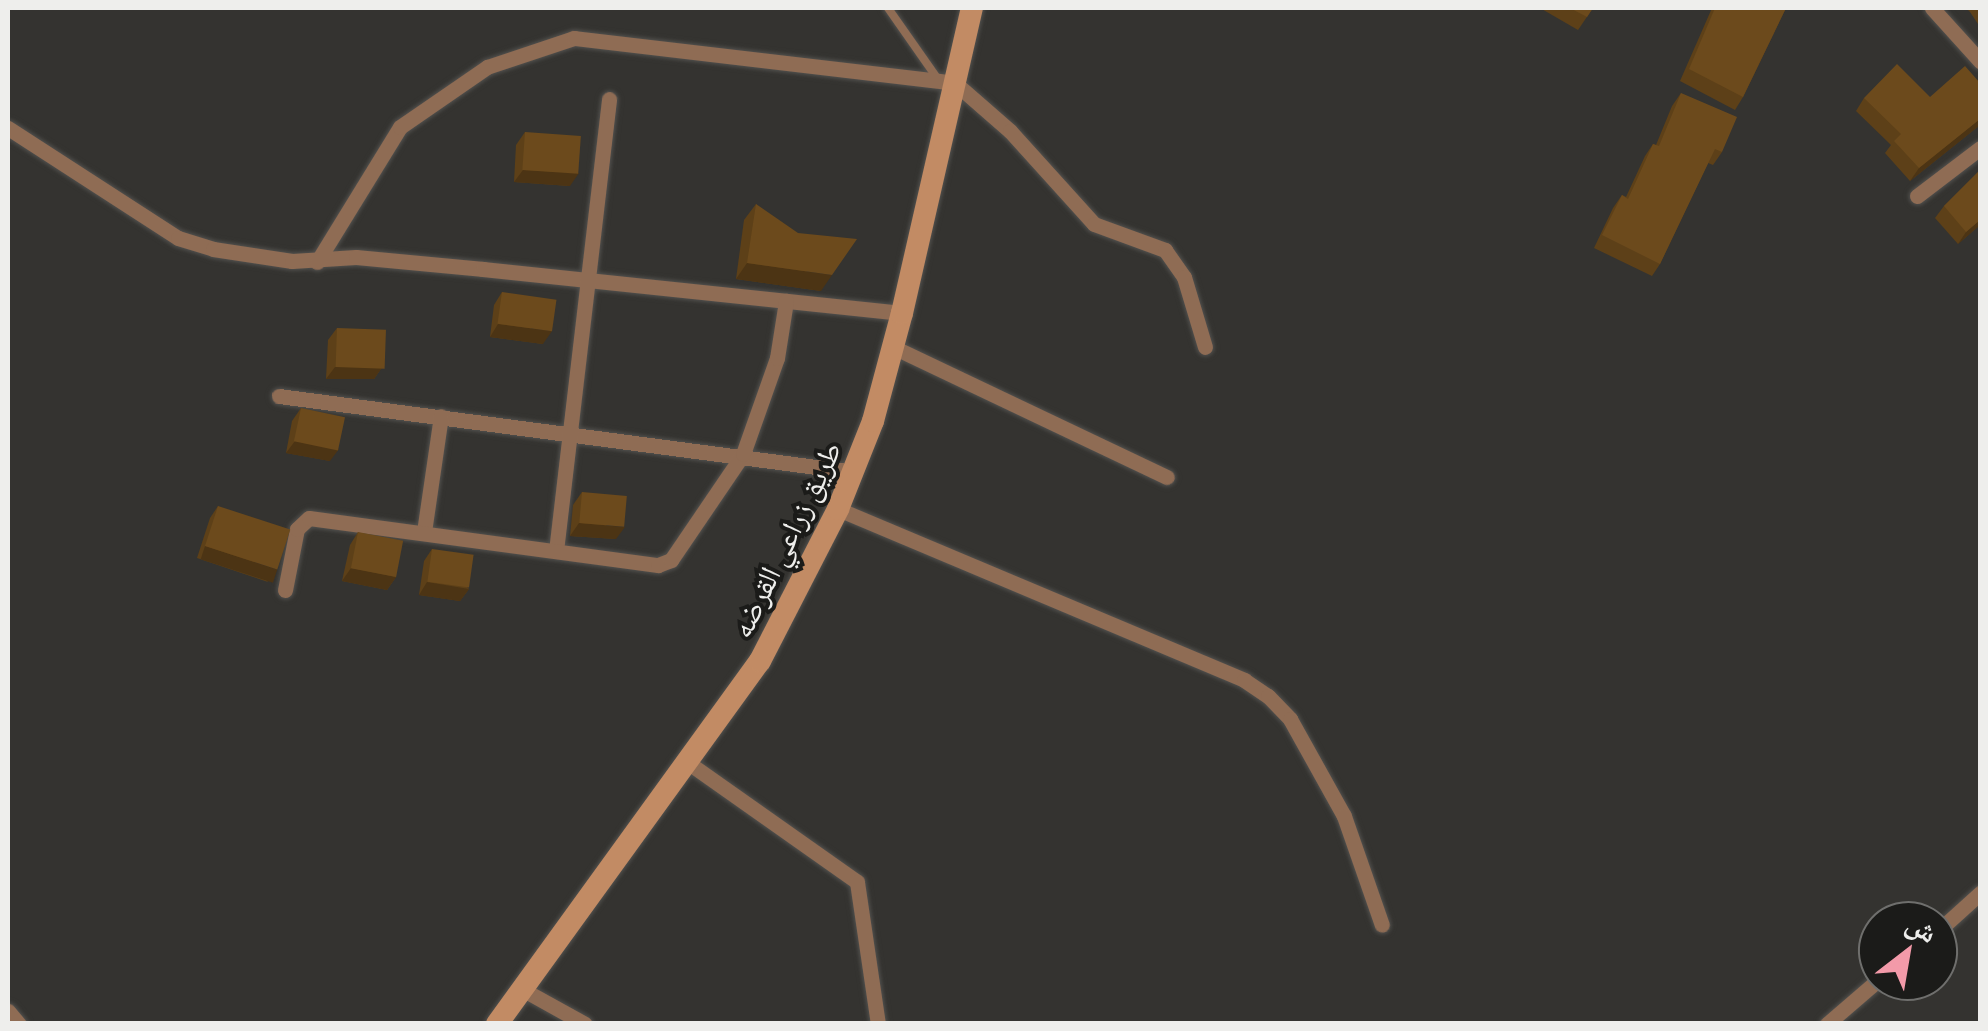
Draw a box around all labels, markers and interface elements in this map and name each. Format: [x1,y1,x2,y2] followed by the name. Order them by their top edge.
[722,435,848,643] street label: طريق زراعي القرضه
[1858,901,1958,1001] north arrow
[1901,905,1944,949] text: ش

